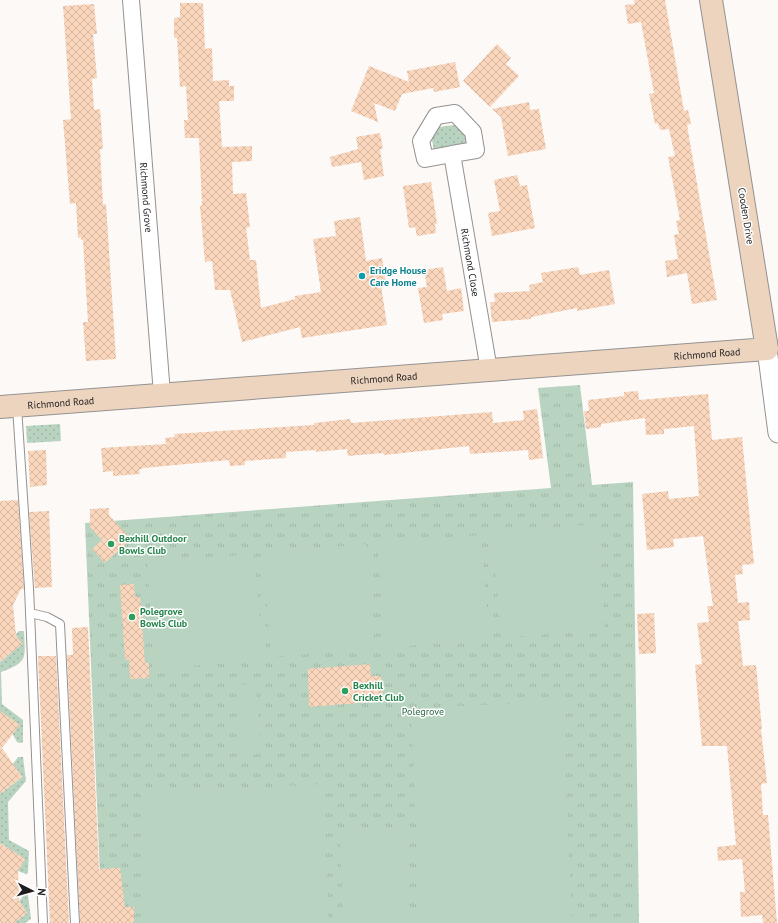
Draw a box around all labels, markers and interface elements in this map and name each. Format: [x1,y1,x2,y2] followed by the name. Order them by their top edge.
[137,162,156,233] street label: Richmond Grove
[735,187,757,245] street label: Cooden Drive
[458,227,483,297] street label: Richmond Close
[370,264,426,289] place label: Eridge House Care Home
[357,271,367,281] marker: Eridge House Care Home
[673,345,741,363] street label: Richmond Road
[350,369,418,387] street label: Richmond Road
[27,393,95,411] street label: Richmond Road
[119,532,187,557] place label: Bexhill Outdoor Bowls Club
[106,539,116,549] marker: Bexhill Outdoor Bowls Club
[140,605,188,630] place label: Polegrove Bowls Club
[127,612,137,622] marker: Polegrove Bowls Club
[353,679,405,704] place label: Bexhill Cricket Club
[340,686,350,696] marker: Bexhill Cricket Club
[402,705,444,718] park label: Polegrove
[12,871,52,911] north arrow
[35,888,49,896] text: N

